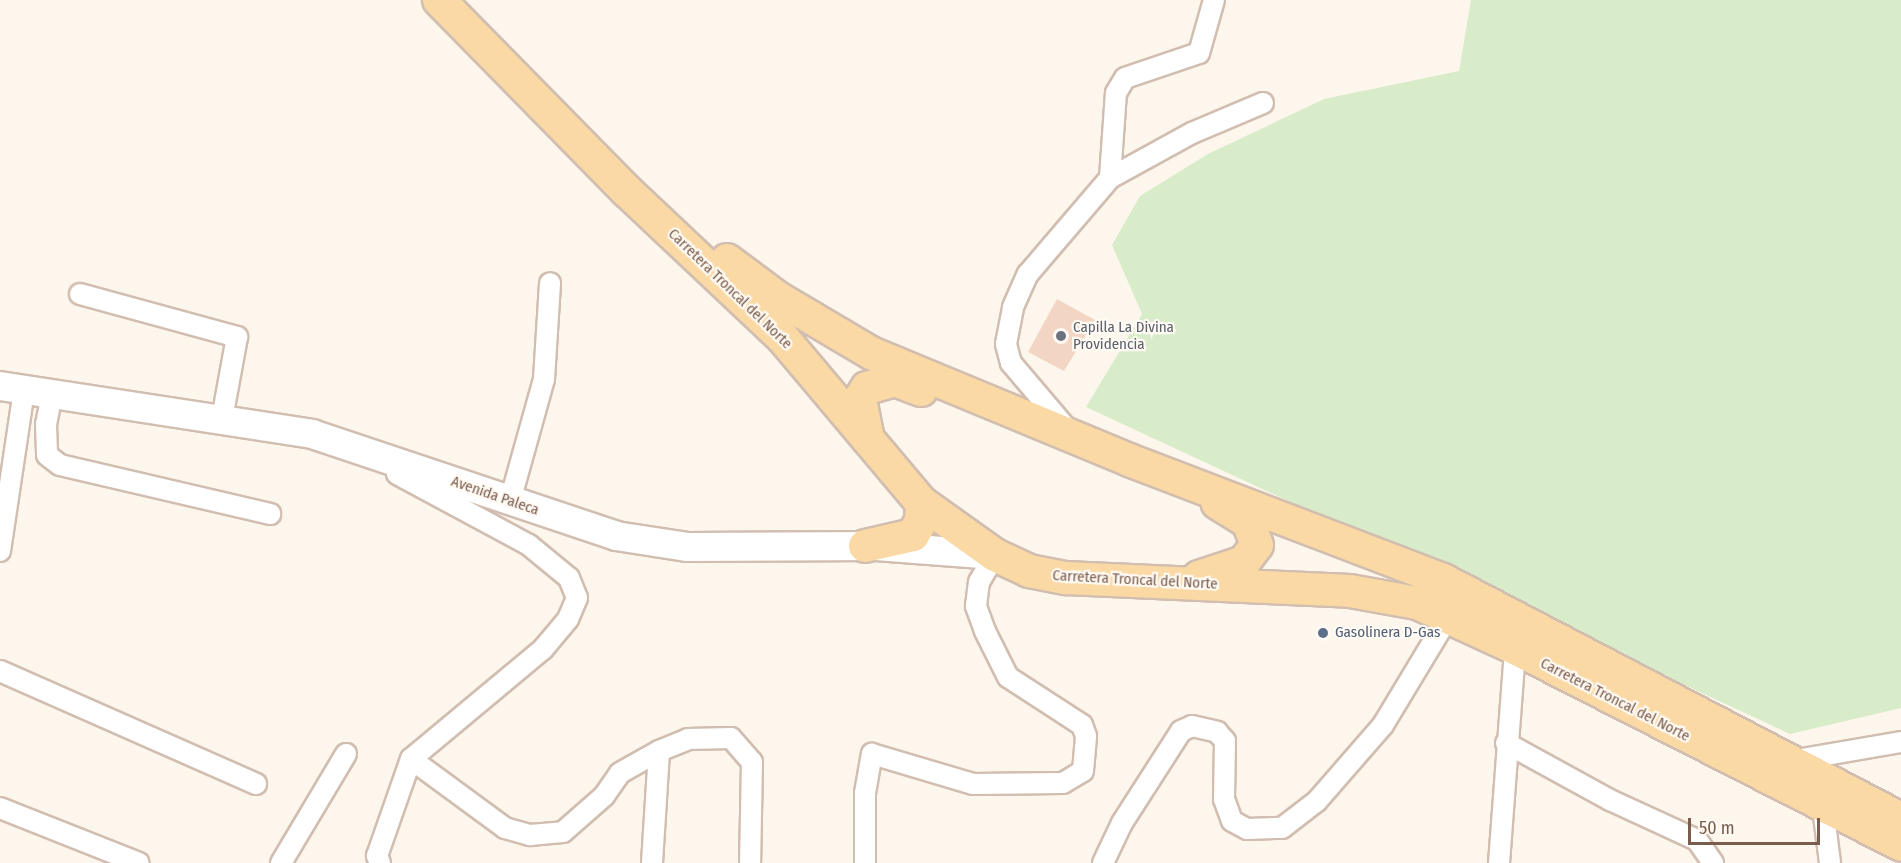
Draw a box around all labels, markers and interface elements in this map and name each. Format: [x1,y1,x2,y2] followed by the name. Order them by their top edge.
[664,225,796,353] street label: Carretera Troncal del Norte
[1073,318,1174,353] place label: Capilla La Divina Providencia
[1054,329,1068,343] marker: Capilla La Divina Providencia
[449,473,541,519] street label: Avenida Paleca
[1052,567,1218,593] street label: Carretera Troncal del Norte
[1335,624,1440,642] place label: Gasolinera D-Gas
[1316,626,1330,640] marker: Gasolinera D-Gas
[1537,654,1693,746] street label: Carretera Troncal del Norte
[1691,806,1823,844] scale bar
[1699,817,1735,839] text: 50 m

